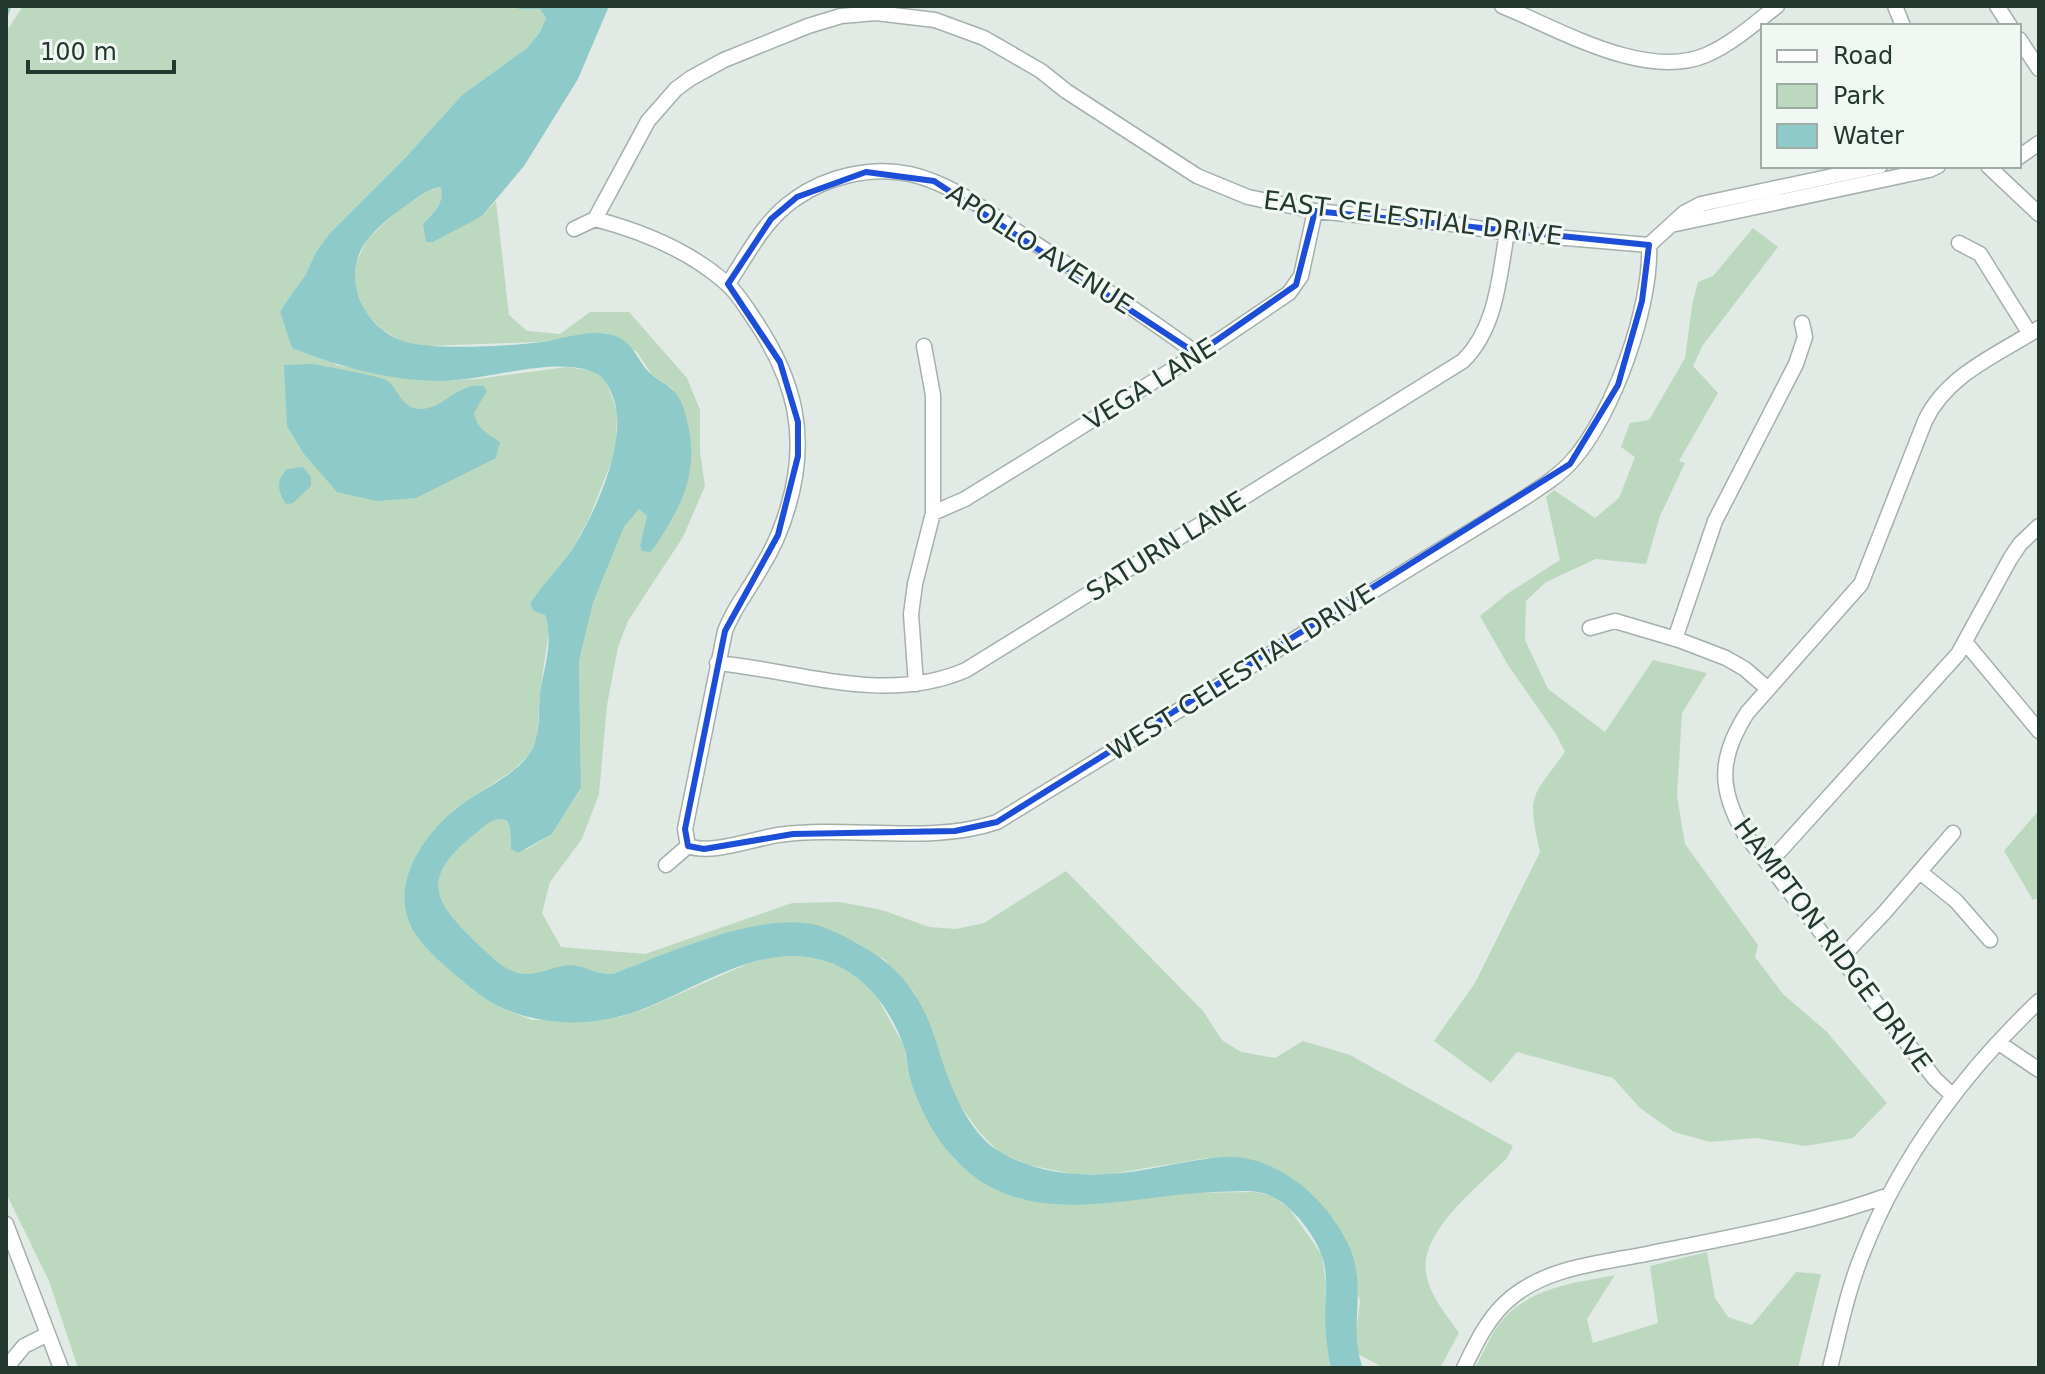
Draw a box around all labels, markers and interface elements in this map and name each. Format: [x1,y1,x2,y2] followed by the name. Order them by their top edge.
[28,24,174,74] scale bar
[1761,24,2021,168] legend
[40,38,117,66] text: 100 m
[1833,42,1893,70] text: Road
[1833,82,1885,110] text: Park
[1833,122,1904,150] text: Water
[941,178,1139,320] street label: APOLLO AVENUE
[1262,185,1564,251] street label: EAST CELESTIAL DRIVE
[1079,332,1221,436] street label: VEGA LANE
[1081,485,1251,607] street label: SATURN LANE
[1102,577,1380,767] street label: WEST CELESTIAL DRIVE
[1728,812,1938,1078] street label: HAMPTON RIDGE DRIVE

